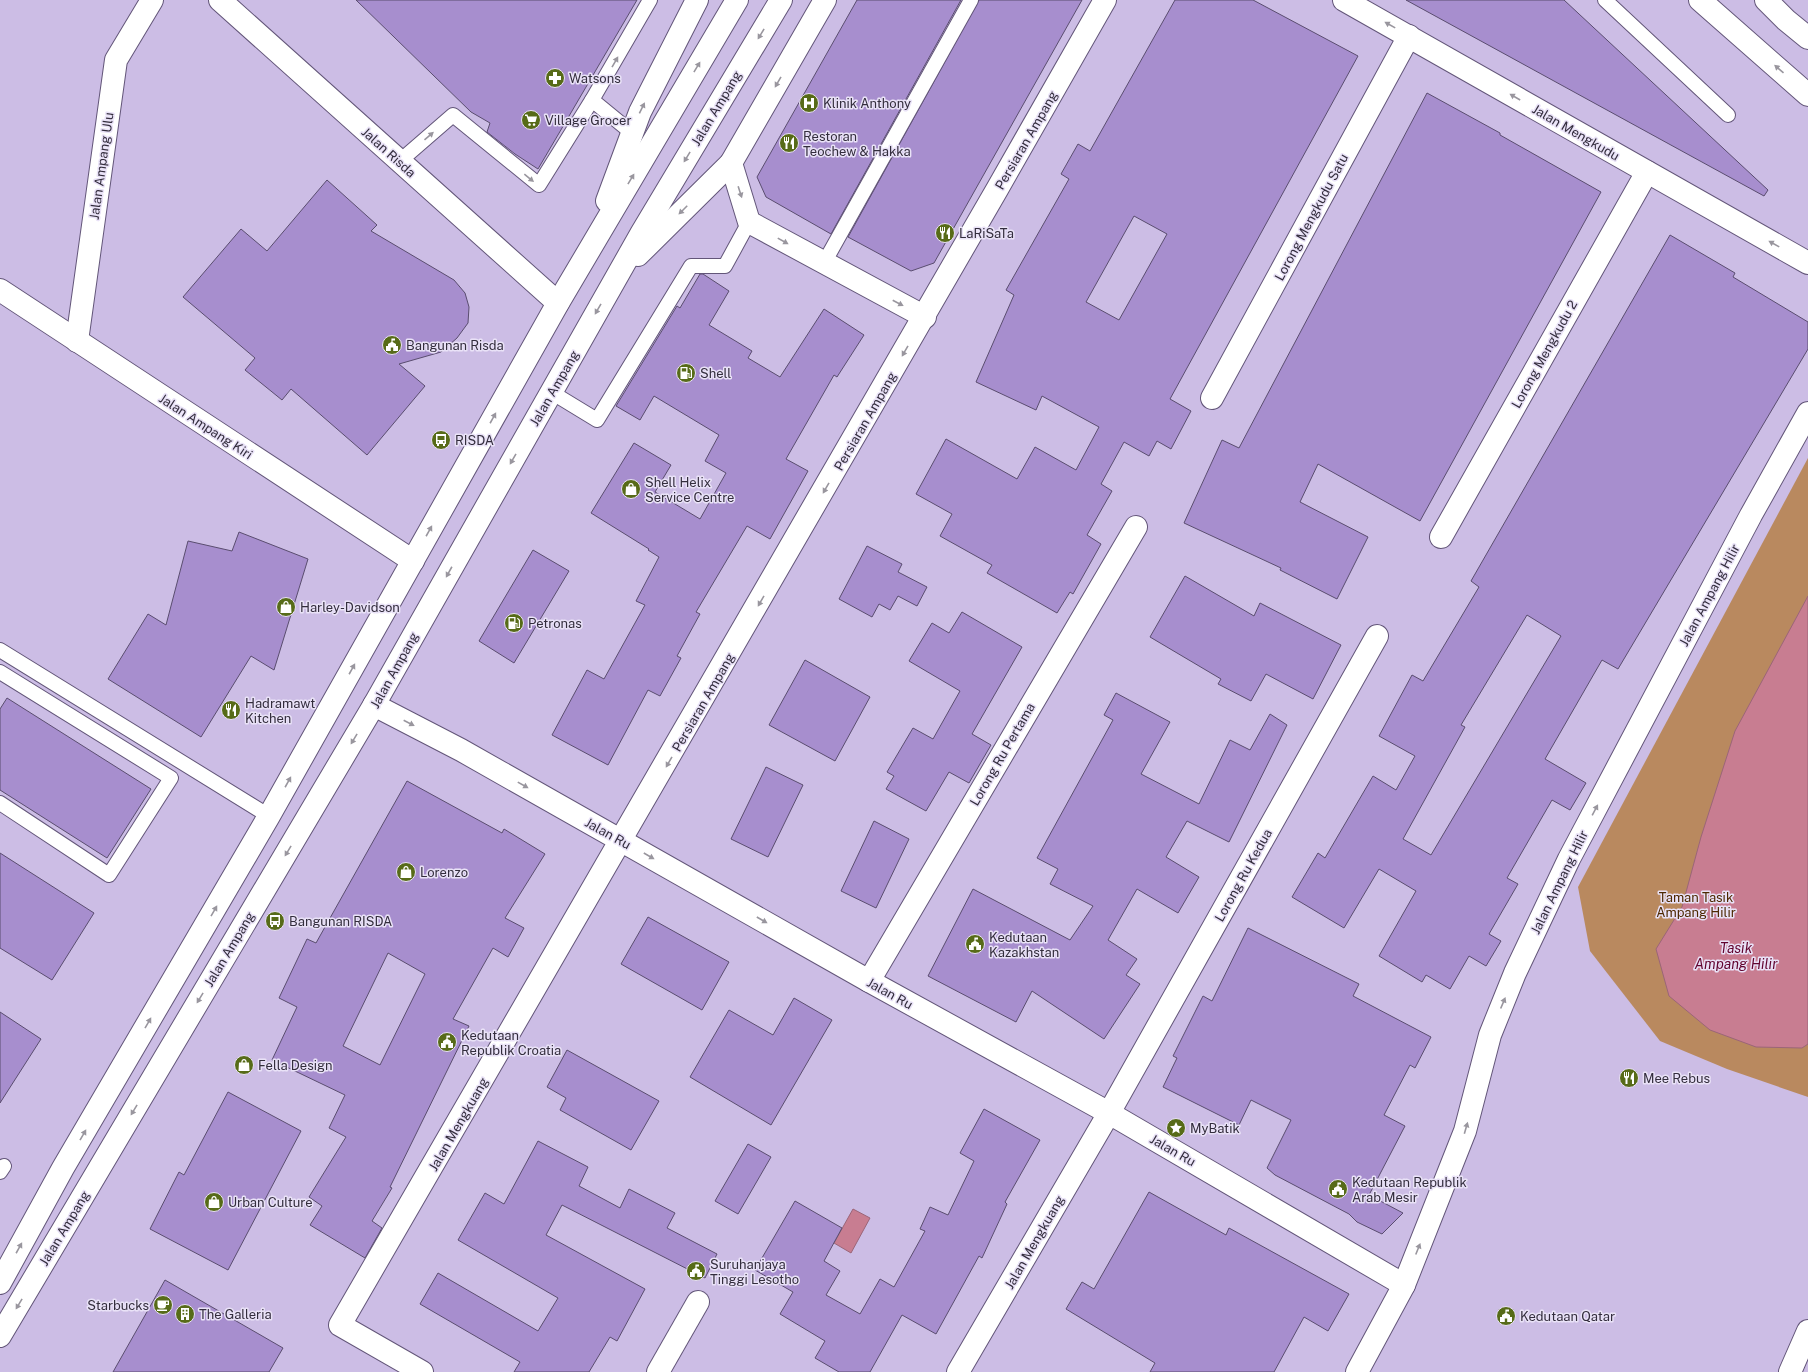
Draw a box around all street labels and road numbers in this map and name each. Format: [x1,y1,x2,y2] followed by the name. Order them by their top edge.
[688,68,745,149] street label: Jalan Ampang
[992,88,1061,192] street label: Persiaran Ampang
[1529,101,1622,164] street label: Jalan Mengkudu
[87,111,116,221] street label: Jalan Ampang Ulu
[359,124,419,181] street label: Jalan Risda
[1272,151,1351,283] street label: Lorong Mengkudu Satu
[1509,297,1580,411] street label: Lorong Mengkudu 2
[527,348,582,429] street label: Jalan Ampang
[831,369,900,473] street label: Persiaran Ampang
[156,391,255,462] street label: Jalan Ampang Kiri
[1676,542,1743,649] street label: Jalan Ampang Hilir
[367,629,422,711] street label: Jalan Ampang
[669,650,738,754] street label: Persiaran Ampang
[967,700,1038,808] street label: Lorong Ru Pertama
[582,815,633,852] street label: Jalan Ru
[1212,826,1275,924] street label: Lorong Ru Kedua
[1528,828,1591,937] street label: Jalan Ampang Hilir
[201,909,258,990] street label: Jalan Ampang
[864,975,915,1012] street label: Jalan Ru
[425,1075,491,1174] street label: Jalan Mengkuang
[1147,1131,1198,1169] street label: Jalan Ru
[36,1188,93,1269] street label: Jalan Ampang
[1001,1193,1067,1292] street label: Jalan Mengkuang

